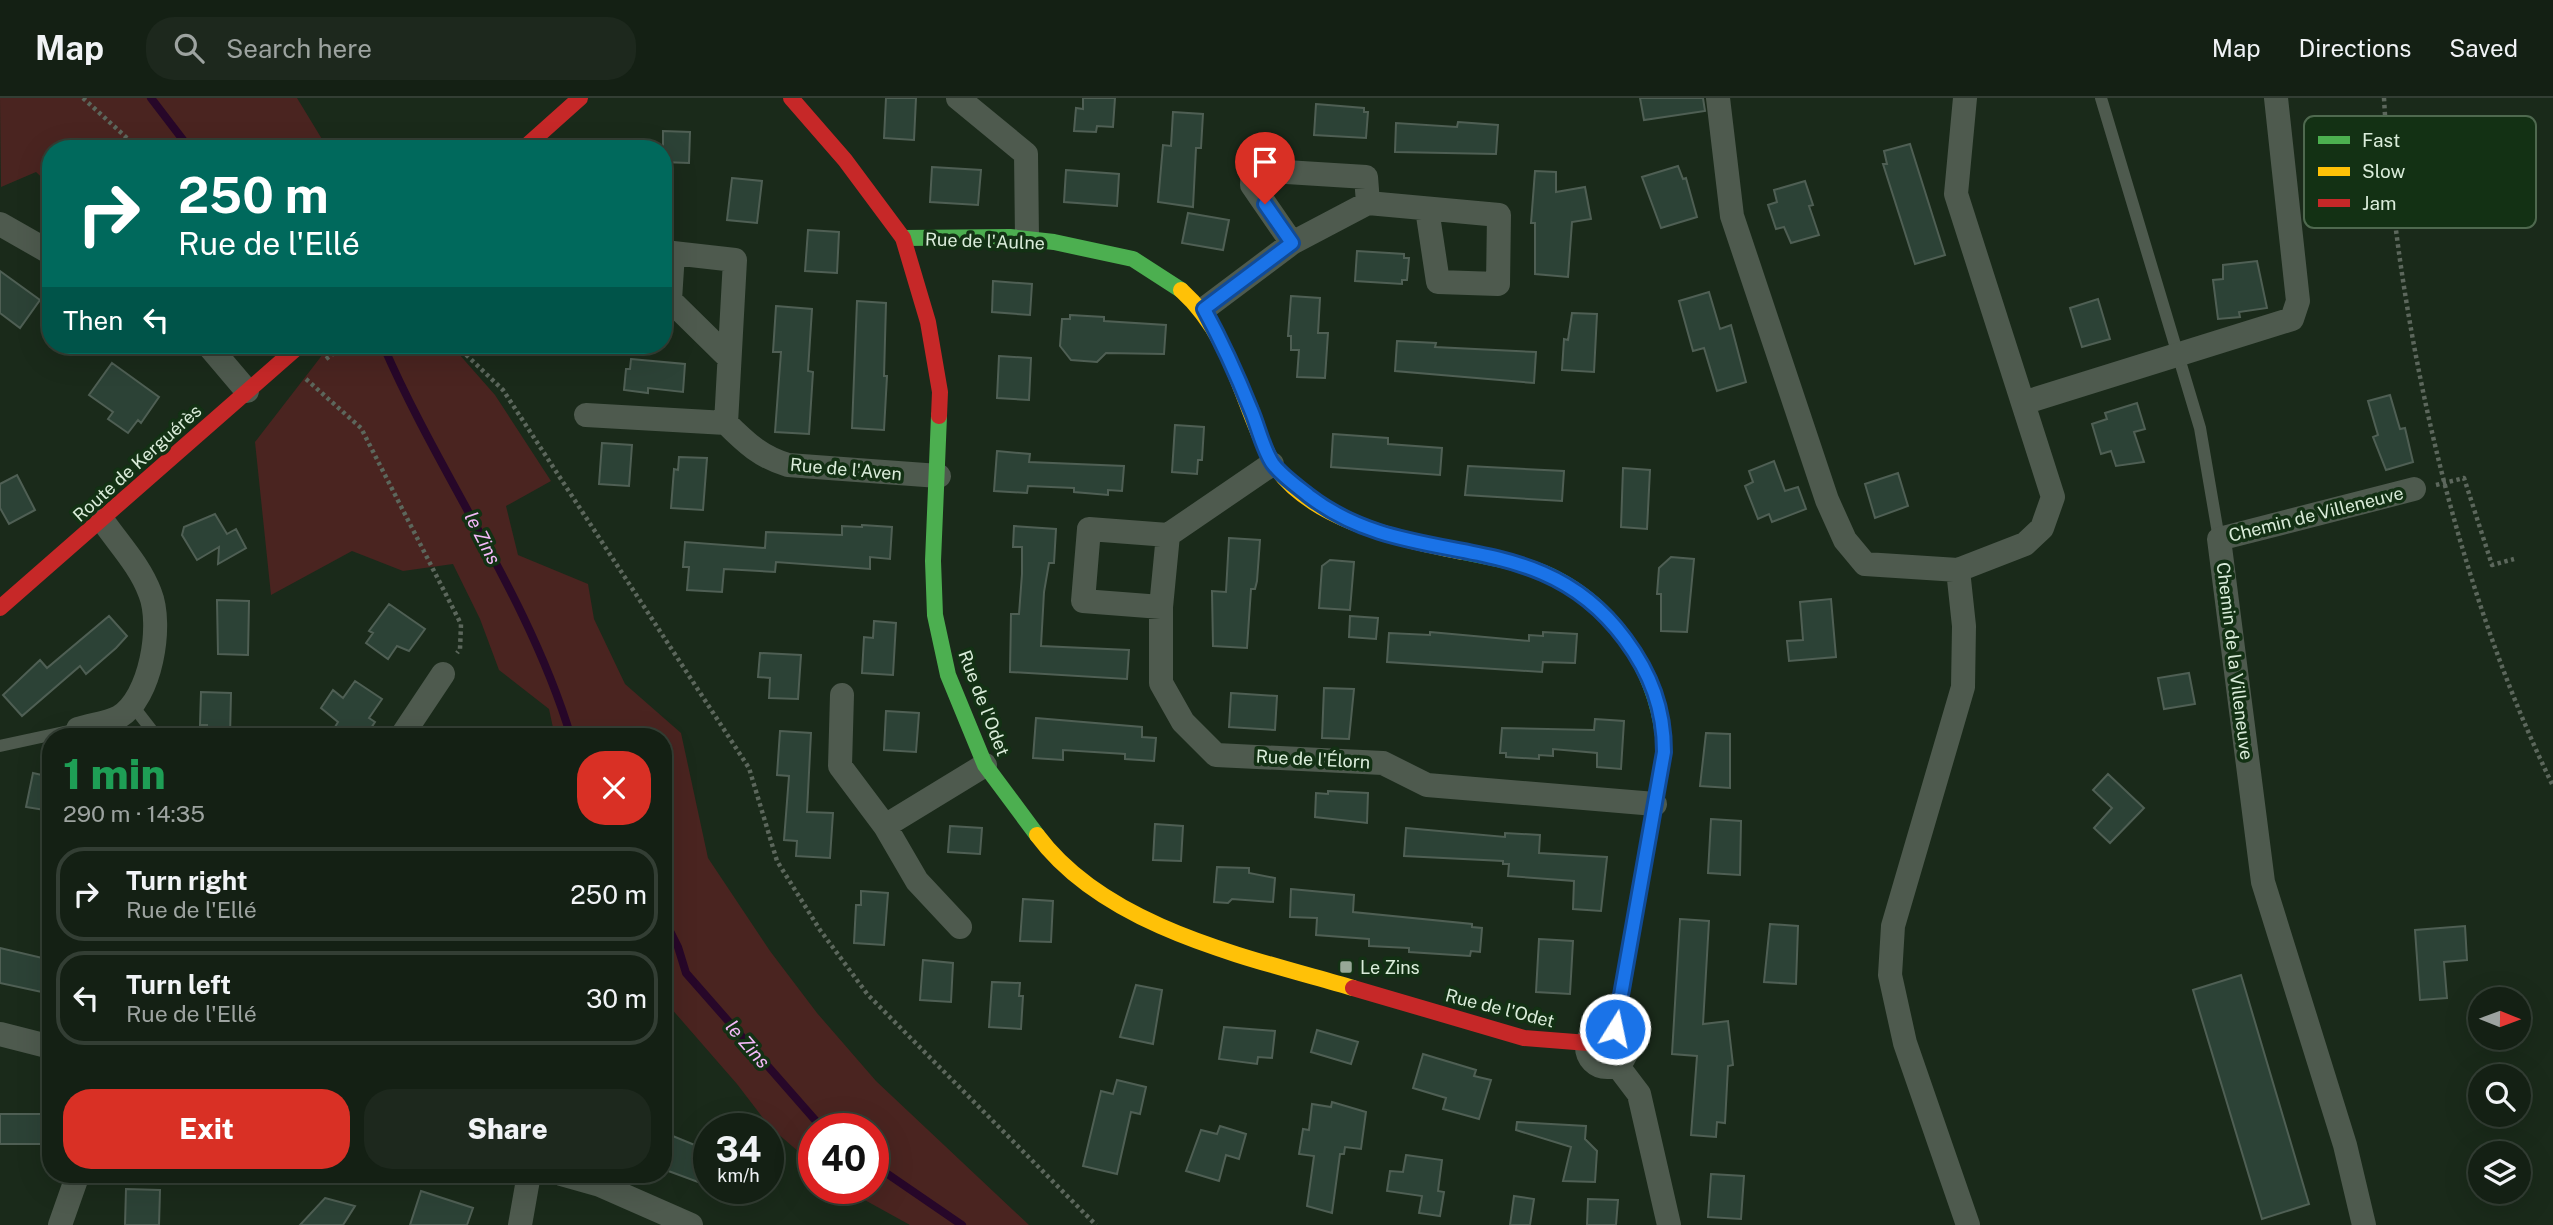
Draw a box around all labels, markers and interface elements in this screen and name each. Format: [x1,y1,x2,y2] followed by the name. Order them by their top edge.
[146,17,636,80] search box
[35,29,104,67] text: Map
[170,29,208,67] icon: search
[226,33,372,64] text: Search here
[2212,34,2261,62] text: Map
[2299,34,2411,62] text: Directions
[2449,34,2518,62] text: Saved
[2304,116,2536,228] legend
[2362,129,2400,151] text: Fast
[1235,132,1295,204] pin
[1246,143,1284,181] icon: arrive
[2362,160,2406,182] text: Slow
[178,166,329,224] text: 250 m
[63,168,154,259] icon: right
[2362,192,2396,214] text: Jam
[178,225,360,262] text: Rue de l'Ellé
[925,228,1045,254] street label: Rue de l'Aulne
[137,301,175,339] icon: left
[63,305,123,336] text: Then
[69,400,205,526] street label: Route de Kerguérès
[789,454,903,484] street label: Rue de l'Aven
[2226,482,2406,546] street label: Chemin de Villeneuve
[461,508,505,568] water label: le Zins
[2212,561,2258,761] street label: Chemin de la Villeneuve
[954,647,1014,759] street label: Rue de l'Odet
[1255,745,1371,772] street label: Rue de l'Élorn
[63,749,166,798] text: 1 min
[577,751,651,825] button: close
[63,800,205,827] text: 290 m · 14:35
[126,865,248,896] text: Turn right
[67,875,105,913] icon: right
[570,879,647,910] text: 250 m
[126,896,257,923] text: Rue de l'Ellé
[1360,957,1420,978] place label: Le Zins
[1338,959,1354,975] marker: Le Zins
[126,969,231,1000] text: Turn left
[67,979,105,1017] icon: left
[586,983,647,1014] text: 30 m
[1443,984,1557,1032] street label: Rue de l'Odet
[2468,987,2530,1050] north arrow
[2468,987,2531,1204] map controls
[1578,992,1652,1066] position arrow
[126,1000,257,1027] text: Rue de l'Ellé
[721,1016,775,1072] water label: le Zins
[2468,1064,2531,1127] button: search
[63,1089,350,1169] button: Exit
[364,1089,651,1169] button: Share
[798,1113,889,1204] speed limit sign: 40
[715,1129,762,1170] text: 34
[2468,1141,2531,1204] button: layers
[717,1165,760,1186] text: km/h

